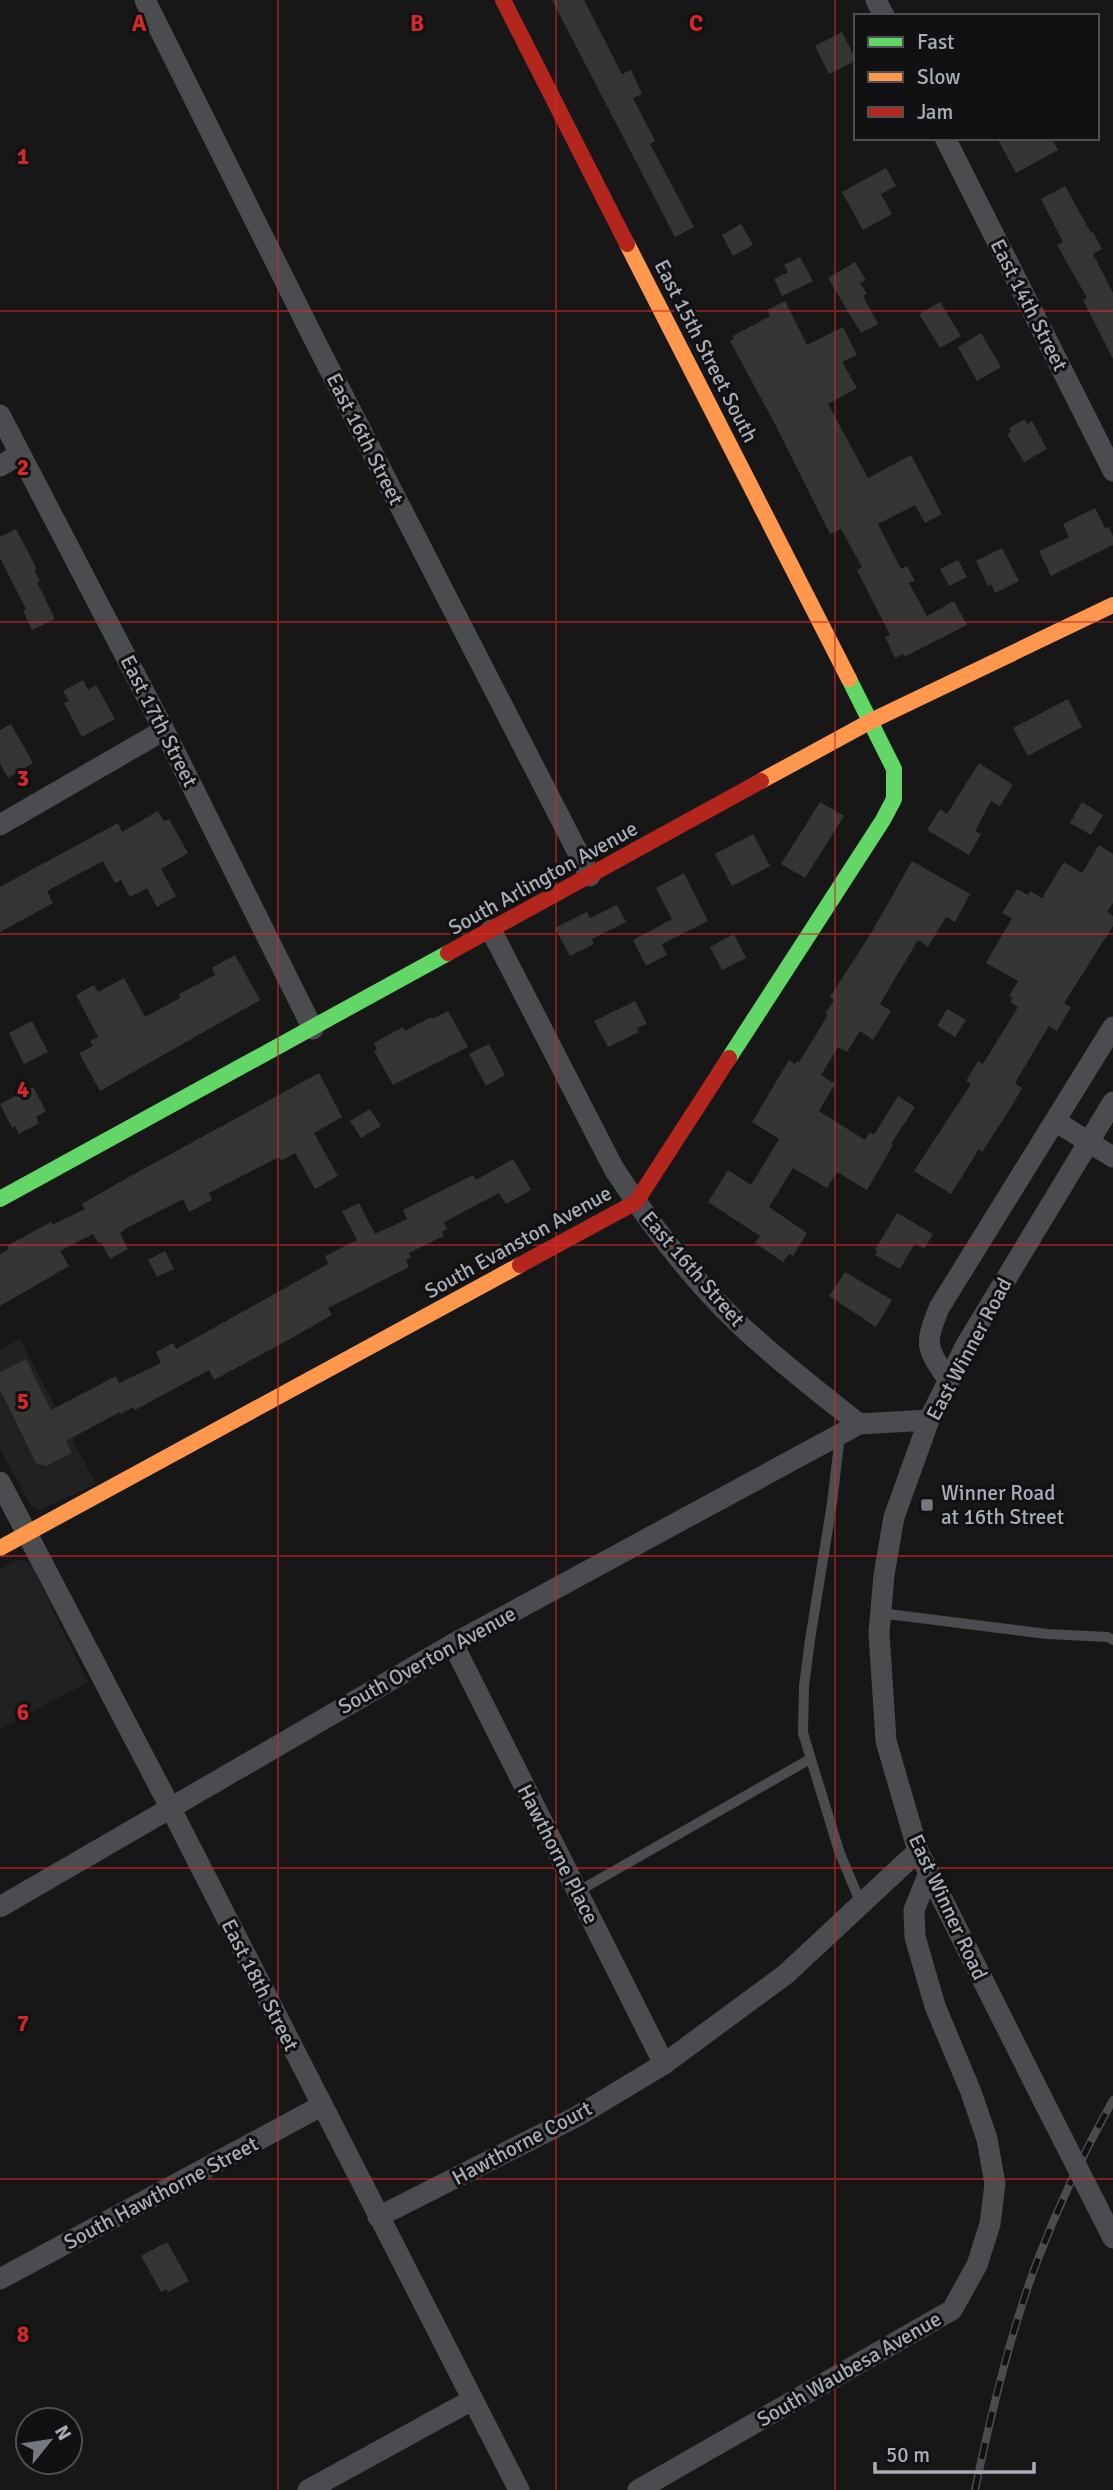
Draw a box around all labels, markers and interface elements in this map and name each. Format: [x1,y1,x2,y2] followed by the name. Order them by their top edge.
[132,9,147,38] text: A
[410,9,424,38] text: B
[689,9,703,38] text: C
[854,14,1099,140] legend
[917,29,954,55] text: Fast
[917,64,961,90] text: Slow
[917,99,953,125] text: Jam
[17,142,29,171] text: 1
[985,235,1073,375] street label: East 14th Street
[649,255,763,447] street label: East 15th Street South
[321,369,409,509] street label: East 16th Street
[17,453,29,482] text: 2
[115,651,203,791] street label: East 17th Street
[17,764,29,793] text: 3
[444,815,642,941] street label: South Arlington Avenue
[17,1075,29,1104] text: 4
[420,1180,616,1304] street label: South Evanston Avenue
[636,1206,750,1332] street label: East 16th Street
[920,1273,1018,1425] street label: East Winner Road
[17,1387,29,1416] text: 5
[941,1480,1064,1530] place label: Winner Road at 16th Street
[919,1497,935,1513] marker: Winner Road at 16th Street
[334,1600,520,1720] street label: South Overton Avenue
[17,1698,29,1727] text: 6
[512,1780,604,1928] street label: Hawthorne Place
[903,1830,993,1984] street label: East Winner Road
[216,1915,304,2055] street label: East 18th Street
[17,2009,29,2038] text: 7
[448,2095,596,2191] street label: Hawthorne Court
[59,2131,263,2255] street label: South Hawthorne Street
[752,2306,946,2432] street label: South Waubesa Avenue
[17,2320,29,2349] text: 8
[14,2406,84,2476] north arrow
[49,2421,77,2445] text: N
[875,2430,1034,2474] scale bar
[886,2442,930,2468] text: 50 m

